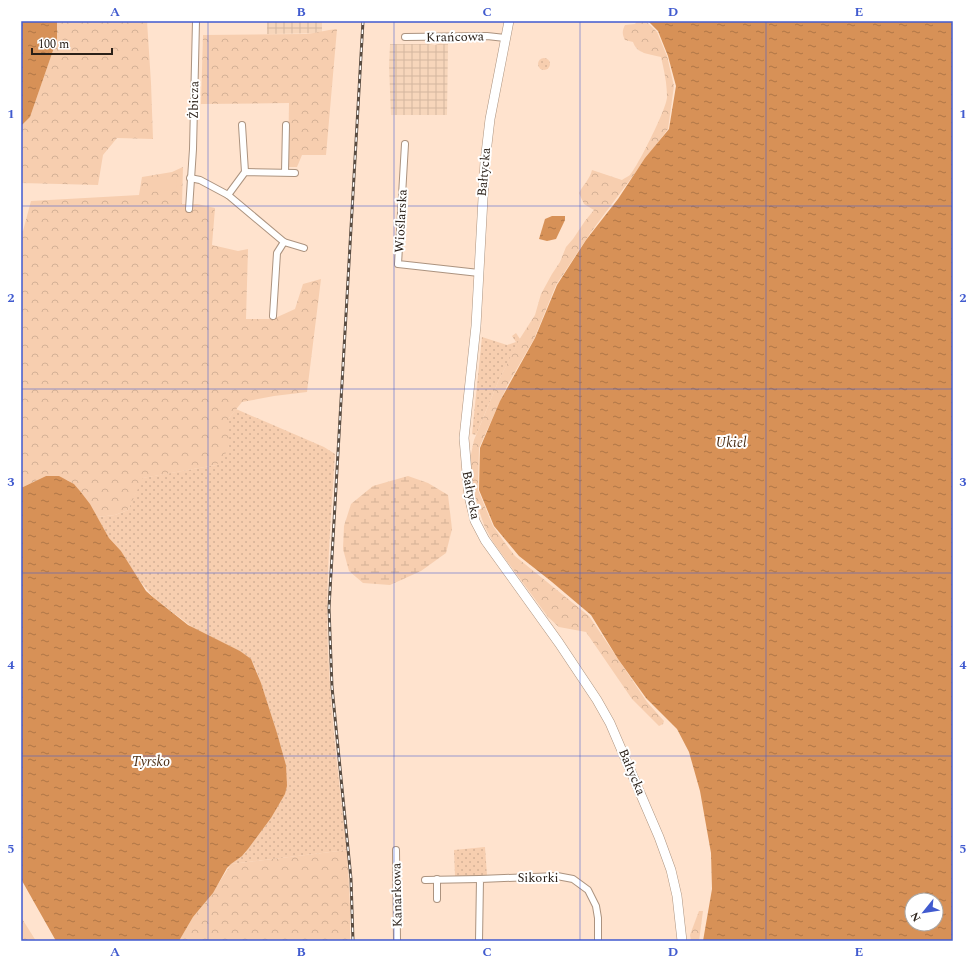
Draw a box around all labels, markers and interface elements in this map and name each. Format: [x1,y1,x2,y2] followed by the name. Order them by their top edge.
[110,2,120,22] text: A
[296,2,306,22] text: B
[482,2,492,22] text: C
[668,2,678,22] text: D
[855,2,864,22] text: E
[426,26,485,48] street label: Krańcowa
[32,30,112,56] scale bar
[38,35,69,54] text: 100 m
[184,80,204,119] street label: Żbicza
[7,104,15,124] text: 1
[959,104,967,124] text: 1
[472,146,496,197] street label: Bałtycka
[389,188,413,253] street label: Wioślarska
[7,288,15,308] text: 2
[959,288,967,308] text: 2
[715,432,747,453] water label: Ukiel
[456,469,486,522] street label: Bałtycka
[7,472,15,492] text: 3
[959,472,967,492] text: 3
[7,655,15,675] text: 4
[959,655,967,675] text: 4
[613,745,651,799] street label: Bałtycka
[132,751,170,772] water label: Tyrsko
[7,839,15,859] text: 5
[959,839,967,859] text: 5
[386,862,408,927] street label: Kanarkowa
[517,868,559,888] street label: Sikorki
[904,892,944,932] north arrow
[906,909,925,925] text: N
[110,942,120,962] text: A
[296,942,306,962] text: B
[482,942,492,962] text: C
[668,942,678,962] text: D
[855,942,864,962] text: E

